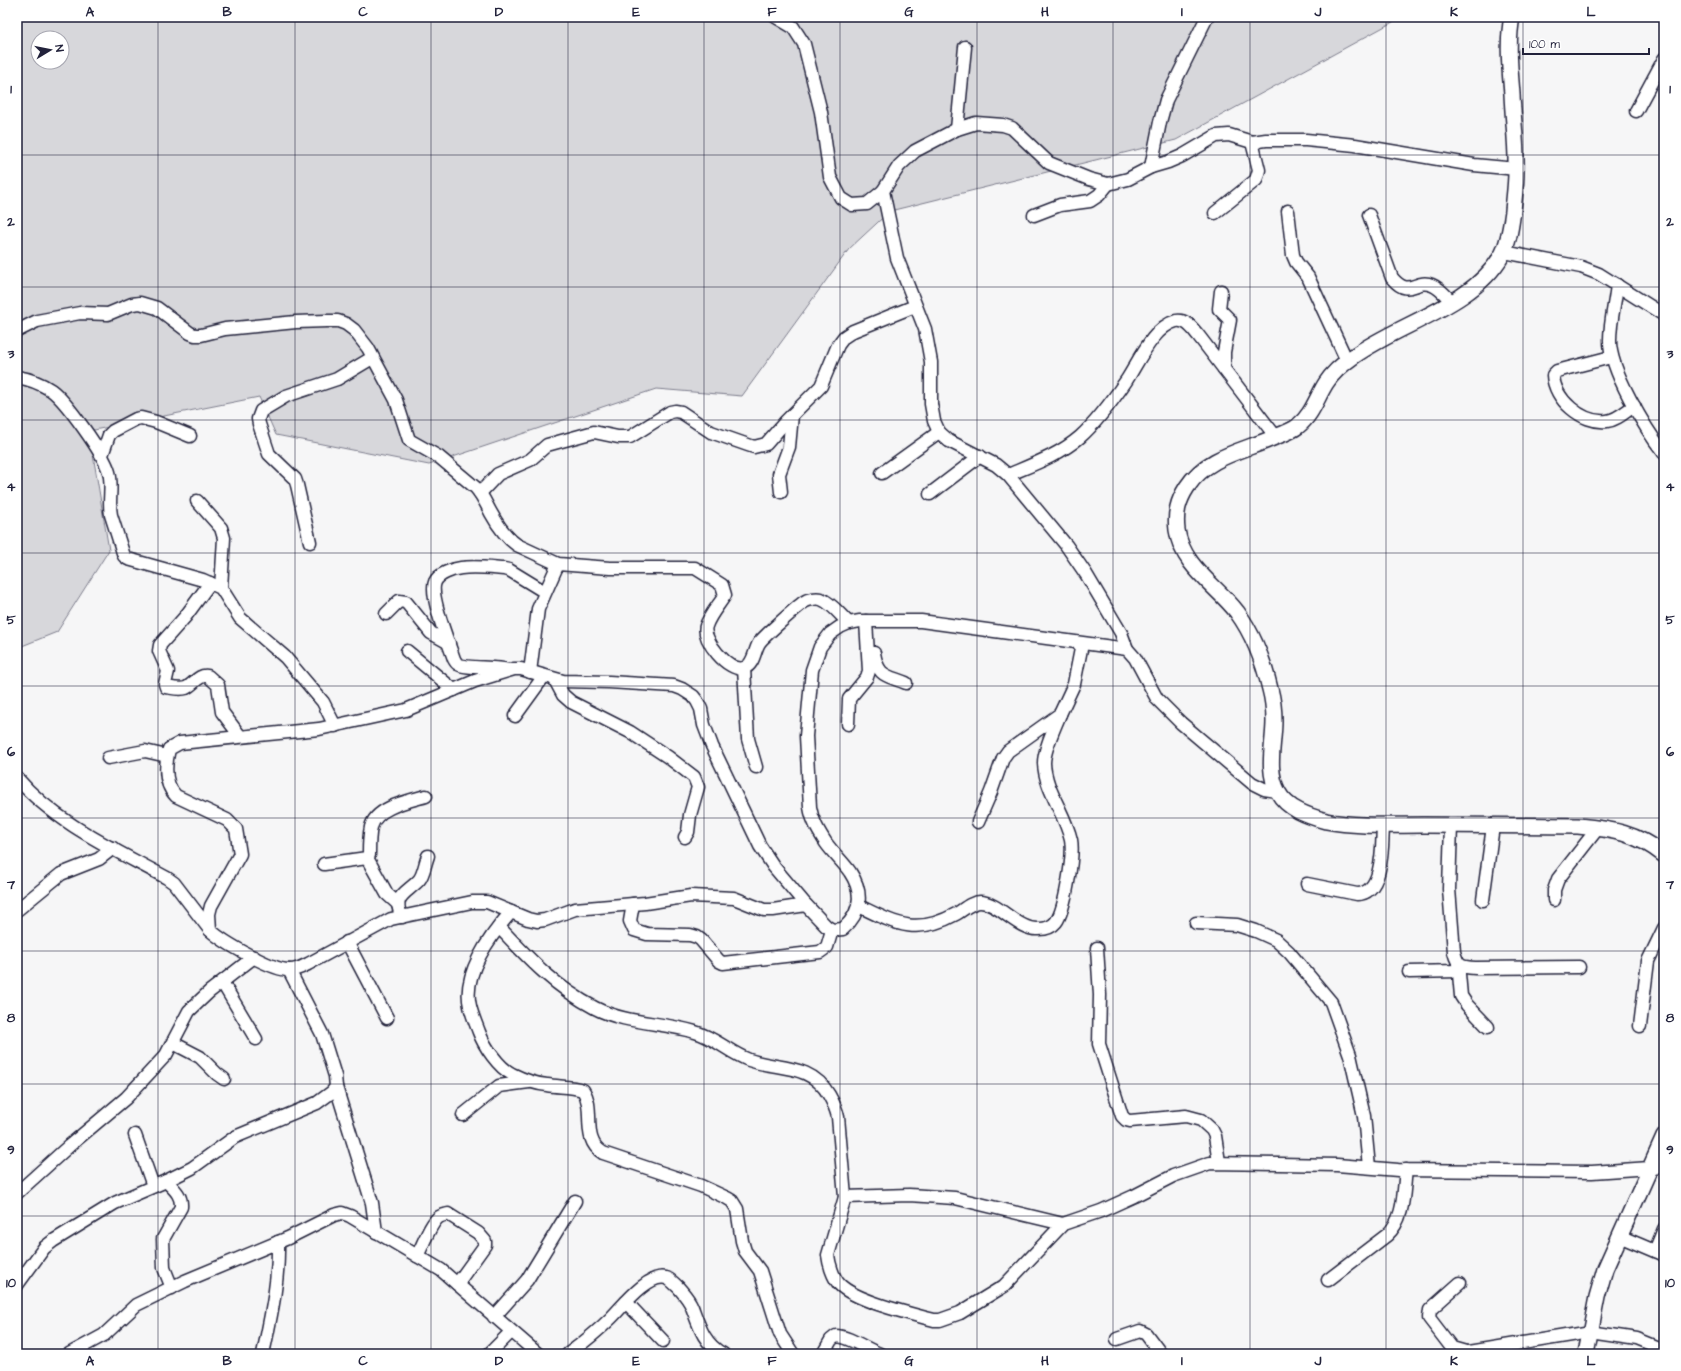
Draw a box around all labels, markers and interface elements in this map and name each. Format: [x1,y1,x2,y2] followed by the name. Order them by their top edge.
[86,3,95,21] text: A
[222,3,232,21] text: B
[358,3,368,21] text: C
[495,3,504,21] text: D
[632,3,640,21] text: E
[767,3,777,21] text: F
[904,3,914,21] text: G
[1041,3,1049,21] text: H
[1181,3,1183,21] text: I
[1314,3,1322,21] text: J
[1450,3,1458,21] text: K
[1586,3,1596,21] text: L
[30,30,70,70] north arrow
[1523,30,1649,56] scale bar
[1529,36,1560,53] text: 100 m
[51,44,67,53] text: N
[10,80,12,98] text: 1
[1669,80,1671,98] text: 1
[6,213,15,231] text: 2
[1665,213,1674,231] text: 2
[7,345,15,363] text: 3
[1666,345,1674,363] text: 3
[7,478,16,496] text: 4
[1666,478,1675,496] text: 4
[6,611,16,629] text: 5
[1665,611,1675,629] text: 5
[7,743,16,761] text: 6
[1666,743,1675,761] text: 6
[6,876,16,894] text: 7
[1665,876,1675,894] text: 7
[7,1009,16,1027] text: 8
[1666,1009,1675,1027] text: 8
[7,1141,15,1159] text: 9
[1666,1141,1674,1159] text: 9
[6,1274,17,1292] text: 10
[1665,1274,1676,1292] text: 10
[86,1352,95,1370] text: A
[222,1352,232,1370] text: B
[358,1352,368,1370] text: C
[495,1352,504,1370] text: D
[632,1352,640,1370] text: E
[767,1352,777,1370] text: F
[904,1352,914,1370] text: G
[1041,1352,1049,1370] text: H
[1181,1352,1183,1370] text: I
[1314,1352,1322,1370] text: J
[1450,1352,1458,1370] text: K
[1586,1352,1596,1370] text: L

